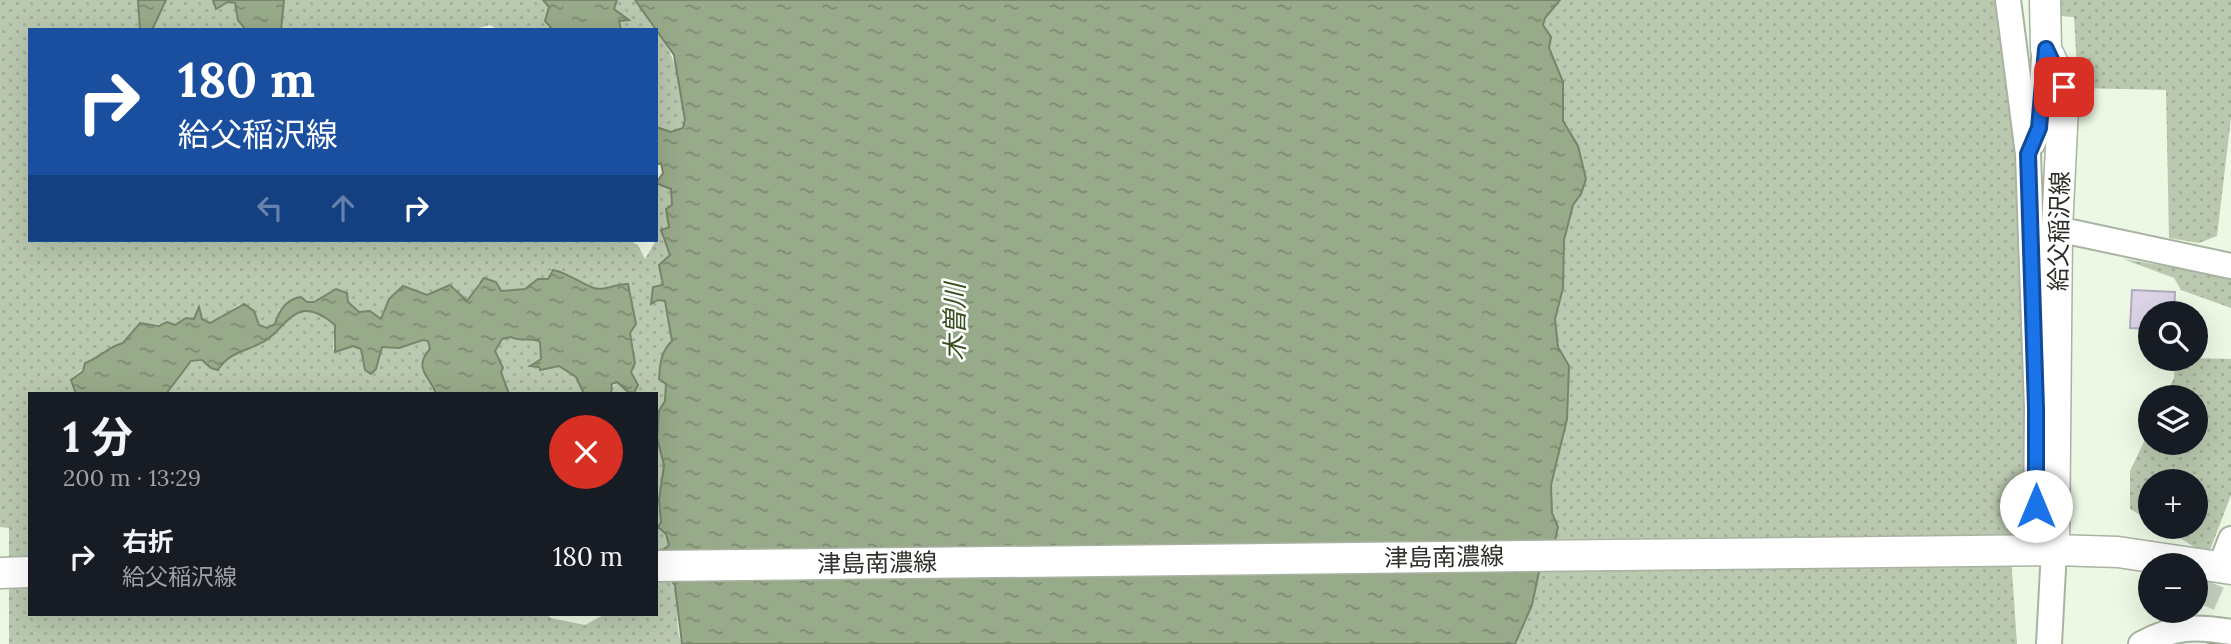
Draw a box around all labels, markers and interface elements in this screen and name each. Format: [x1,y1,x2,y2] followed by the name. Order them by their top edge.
[178,48,315,110] text: 180 m
[63,56,154,147] icon: right
[2034,57,2094,117] pin
[2045,68,2083,106] icon: arrive
[178,114,338,155] text: 給父稲沢線
[2042,171,2076,291] street label: 給父稲沢線
[251,189,289,227] icon: left
[324,189,362,227] icon: ahead
[397,189,435,227] icon: right
[938,280,971,361] water label: 木曽川
[2138,301,2208,623] map controls
[2138,301,2208,371] button: search
[2138,385,2208,455] button: layers
[63,410,133,464] text: 1 分
[549,415,623,489] button: close
[63,463,201,492] text: 200 m · 13:29
[1999,469,2073,543] position arrow
[2138,469,2208,539] button: +
[122,525,174,558] text: 右折
[63,538,101,576] icon: right
[553,540,623,573] text: 180 m
[1384,540,1504,574] street label: 津島南濃線
[817,546,937,580] street label: 津島南濃線
[2138,553,2208,623] button: −
[122,562,237,591] text: 給父稲沢線

